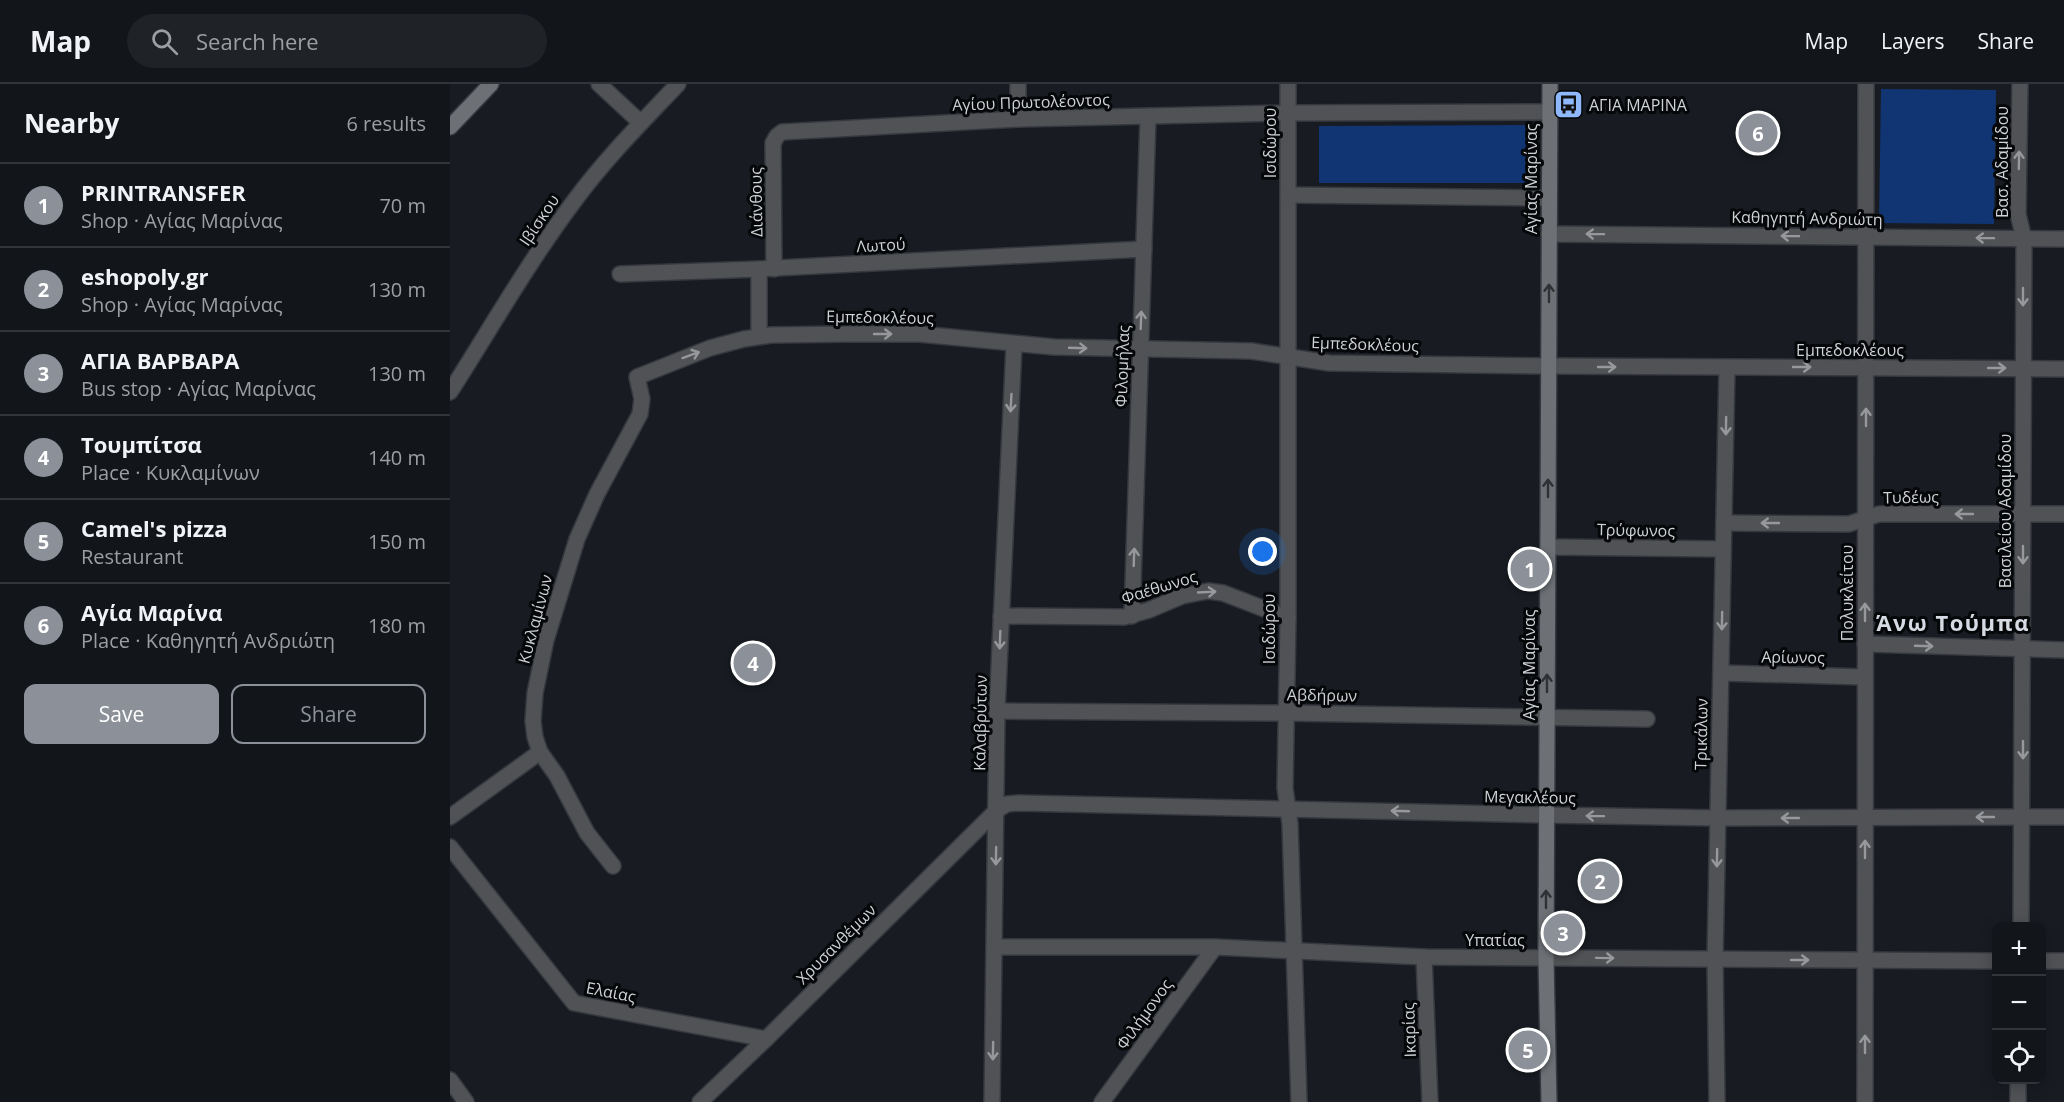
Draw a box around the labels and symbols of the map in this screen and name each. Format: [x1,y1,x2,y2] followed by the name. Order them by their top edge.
[952,88,1110,116] street label: Αγίου Πρωτολέοντος
[1552,89,1584,121] bus stop icon: ΑΓΙΑ ΜΑΡΙΝΑ
[1589,94,1688,116] place label: ΑΓΙΑ ΜΑΡΙΝΑ
[1991,106,2013,218] street label: Βασ. Αδαμίδου
[1259,108,1281,178] street label: Ισιδώρου
[1738,110,1778,156] pin: 6
[1520,123,1542,234] street label: Αγίας Μαρίνας
[2013,150,2024,170] one-way arrow
[744,167,768,237] street label: Διάνθους
[514,190,564,250] street label: Ιβίσκου
[1731,206,1883,230] street label: Καθηγητή Ανδριώτη
[1585,228,1605,240] one-way arrow
[1780,230,1800,242] one-way arrow
[1975,232,1995,244] one-way arrow
[856,233,906,257] street label: Λωτού
[1543,284,1555,304] one-way arrow
[2017,287,2029,307] one-way arrow
[826,305,934,329] street label: Εμπεδοκλέους
[1136,311,1147,331] one-way arrow
[1110,324,1134,407] street label: Φιλομήλας
[873,328,893,340] one-way arrow
[1311,331,1420,357] street label: Εμπεδοκλέους
[1796,339,1904,361] street label: Εμπεδοκλέους
[1067,343,1087,354] one-way arrow
[681,349,700,360] one-way arrow
[1597,361,1617,373] one-way arrow
[1792,361,1812,373] one-way arrow
[1987,362,2007,374] one-way arrow
[1006,393,1017,413] one-way arrow
[1860,407,1872,427] one-way arrow
[1720,415,1732,435] one-way arrow
[1994,434,2016,588] street label: Βασιλείου Αδαμίδου
[1542,479,1554,499] one-way arrow
[1883,486,1939,508] street label: Τυδέως
[1954,508,1974,520] one-way arrow
[1760,517,1780,529] one-way arrow
[1597,518,1675,542] street label: Τρύφωνος
[1248,537,1277,566] your location
[1836,545,1858,641] street label: Πολυκλείτου
[2017,545,2029,565] one-way arrow
[1510,546,1550,592] pin: 1
[1128,548,1139,568] one-way arrow
[1118,565,1200,609] street label: Φαέθωνος
[513,572,558,666] street label: Κυκλαμίνων
[1197,587,1216,598] one-way arrow
[1258,594,1280,664] street label: Ισιδώρου
[1859,602,1871,622] one-way arrow
[1876,607,2030,637] district label: Άνω Τούμπα
[1518,609,1540,720] street label: Αγίας Μαρίνας
[1716,610,1728,630] one-way arrow
[994,630,1005,649] one-way arrow
[734,640,772,686] pin: 4
[1913,640,1933,651] one-way arrow
[1761,645,1825,669] street label: Αρίωνος
[1541,674,1553,694] one-way arrow
[968,675,992,771] street label: Καλαβρύτων
[1287,683,1358,707] street label: Αβδήρων
[1689,698,1713,770] street label: Τρικάλων
[2017,740,2029,760] one-way arrow
[1484,785,1576,809] street label: Μεγακλέους
[1390,805,1410,817] one-way arrow
[1585,810,1605,822] one-way arrow
[1975,811,1995,823] one-way arrow
[1780,812,1800,824] one-way arrow
[1859,839,1871,859] one-way arrow
[990,845,1002,865] one-way arrow
[1711,847,1723,867] one-way arrow
[1580,858,1620,904] pin: 2
[1540,890,1552,910] one-way arrow
[791,899,881,989] street label: Χρυσανθέμων
[1544,910,1582,956] pin: 3
[1465,929,1525,951] street label: Υπατίας
[1594,952,1614,964] one-way arrow
[1789,954,1809,966] one-way arrow
[1111,974,1177,1054] street label: Φιλήμονος
[584,976,638,1008] street label: Ελαίας
[1397,1002,1421,1058] street label: Ικαρίας
[1508,1028,1548,1072] pin: 5
[1859,1034,1871,1054] one-way arrow
[987,1040,998,1060] one-way arrow

